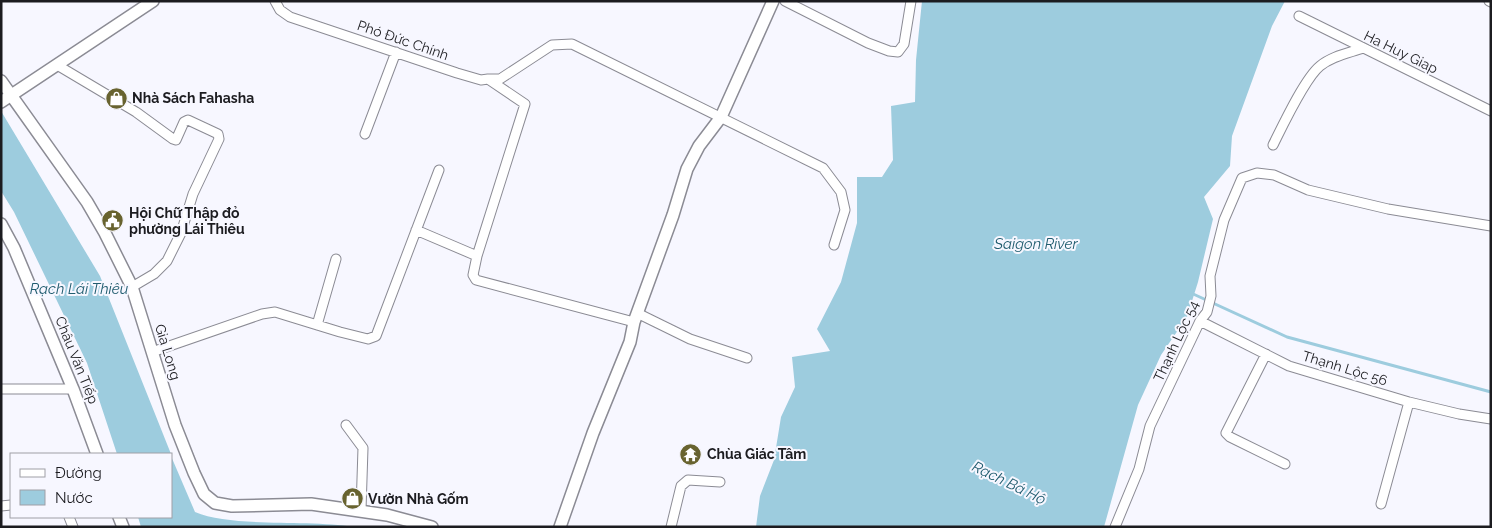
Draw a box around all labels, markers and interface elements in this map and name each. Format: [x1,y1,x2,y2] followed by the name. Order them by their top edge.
[355,17,451,63] street label: Phó Đức Chính
[1361,27,1441,77] street label: Ha Huy Giap
[104,86,128,110] shop icon: Nhà Sách Fahasha
[132,90,254,106] place label: Nhà Sách Fahasha
[129,205,245,237] place label: Hội Chữ Thập đỏ phường Lái Thiêu
[101,209,125,233] public building icon: Hội Chữ Thập đỏ phường Lái Thiêu
[993,235,1079,253] water label: Saigon River
[30,280,129,298] water label: Rạch Lái Thiêu
[1150,298,1202,384] street label: Thạnh Lộc 54
[52,314,102,406] street label: Châu Văn Tiếp
[152,322,184,382] street label: Gia Long
[1301,347,1389,389] street label: Thạnh Lộc 56
[679,442,703,466] temple icon: Chùa Giác Tâm
[707,446,806,462] place label: Chùa Giác Tâm
[10,453,172,518] legend
[969,457,1049,509] water label: Rạch Bá Hộ
[55,464,102,482] text: Đường
[340,487,364,511] shop icon: Vườn Nhà Gốm
[55,489,93,507] text: Nước
[368,491,469,507] place label: Vườn Nhà Gốm

